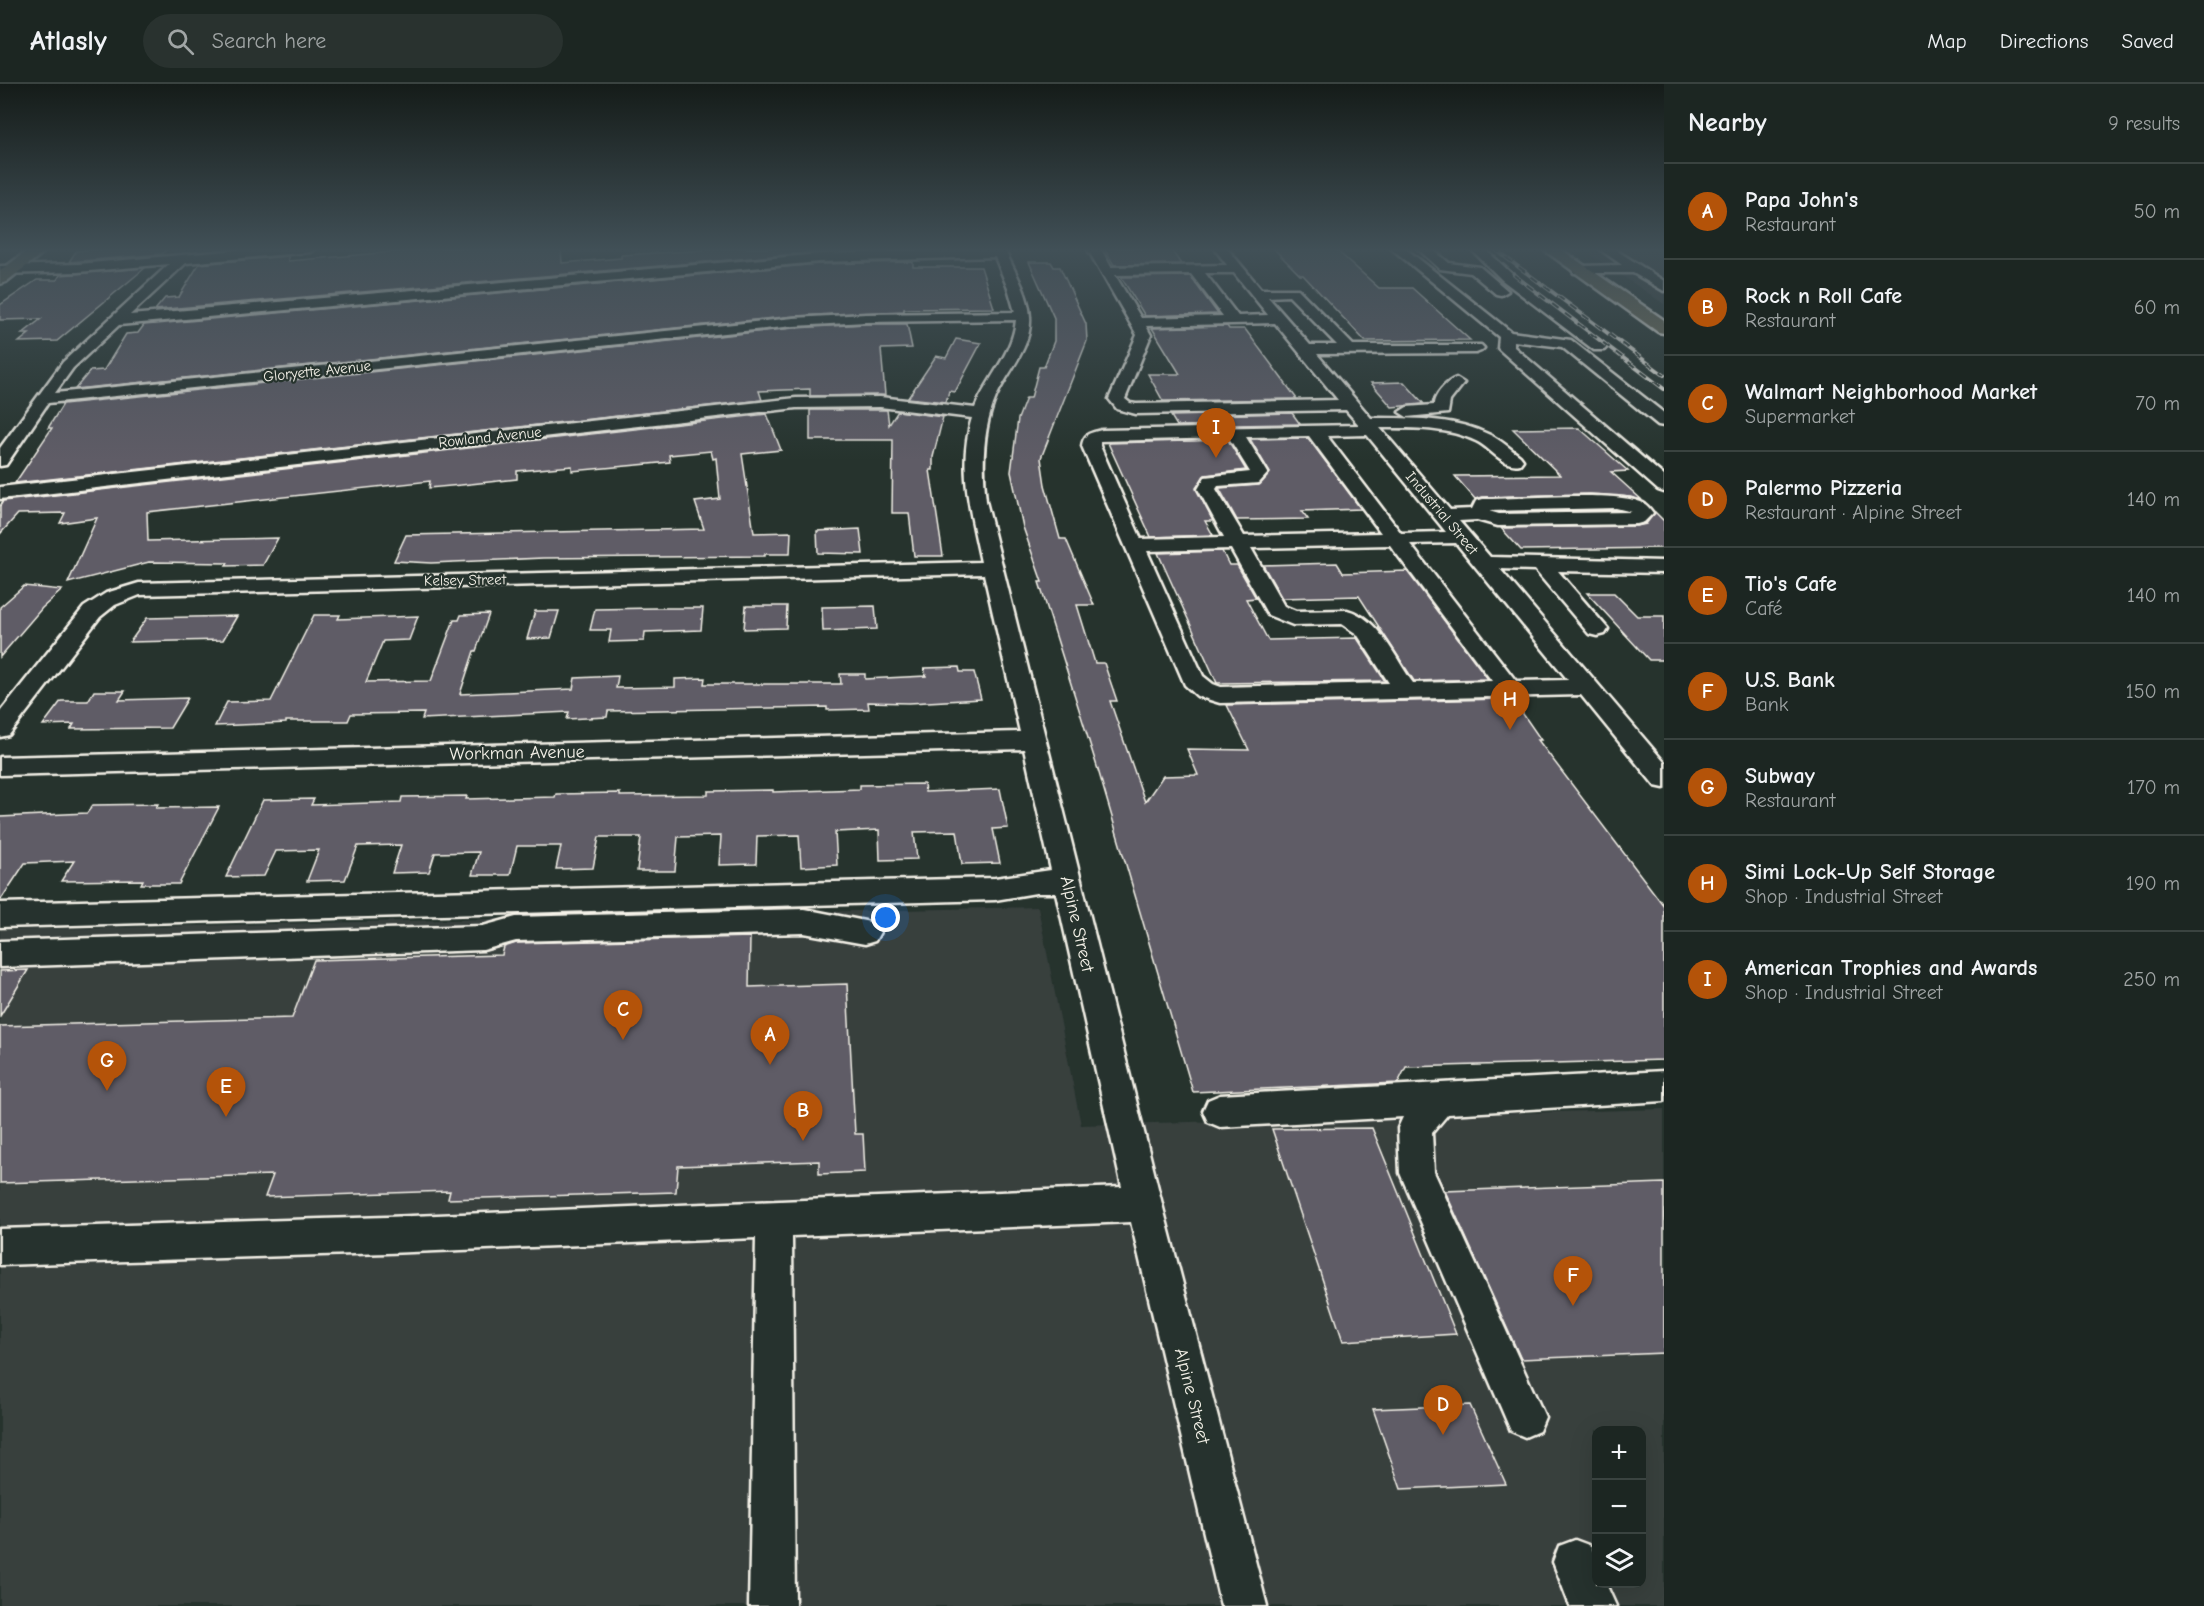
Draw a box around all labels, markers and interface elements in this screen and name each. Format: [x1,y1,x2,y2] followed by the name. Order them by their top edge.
[143,14,563,68] search box
[30,25,107,57] text: Atlasly
[164,25,197,58] icon: search
[212,28,326,54] text: Search here
[1927,29,1967,53] text: Map
[2000,29,2089,53] text: Directions
[2122,29,2174,53] text: Saved
[1688,108,1767,138] text: Nearby
[2108,112,2180,135] text: 9 results
[1745,187,1858,213] text: Papa John's
[1702,200,1713,223] text: A
[2134,200,2180,223] text: 50 m
[1745,213,1835,236] text: Restaurant
[1745,283,1902,309] text: Rock n Roll Cafe
[1701,296,1714,319] text: B
[2134,296,2180,319] text: 60 m
[1745,309,1835,332] text: Restaurant
[262,356,372,386] street label: Gloryette Avenue
[1745,379,2037,405] text: Walmart Neighborhood Market
[1701,392,1714,415] text: C
[2135,392,2180,415] text: 70 m
[1745,405,1855,428] text: Supermarket
[1196,408,1236,458] pin: I
[438,423,543,451] street label: Rowland Avenue
[1402,468,1483,559] street label: Industrial Street
[1745,475,1902,501] text: Palermo Pizzeria
[1701,488,1714,511] text: D
[2127,488,2180,511] text: 140 m
[1745,501,1961,524] text: Restaurant · Alpine Street
[424,570,507,590] street label: Kelsey Street
[1745,571,1837,597] text: Tio's Cafe
[1702,584,1713,607] text: E
[2127,584,2180,607] text: 140 m
[1745,597,1783,620] text: Café
[1745,667,1835,693] text: U.S. Bank
[1490,680,1530,730] pin: H
[1702,680,1713,703] text: F
[2126,680,2180,703] text: 150 m
[1745,693,1788,716] text: Bank
[449,741,585,765] street label: Workman Avenue
[1745,763,1815,789] text: Subway
[1700,776,1715,799] text: G
[2127,776,2180,799] text: 170 m
[1745,789,1835,812] text: Restaurant
[1745,859,1995,885] text: Simi Lock-Up Self Storage
[1700,872,1715,895] text: H
[2126,872,2180,895] text: 190 m
[1056,874,1098,975] street label: Alpine Street
[1745,885,1943,908] text: Shop · Industrial Street
[871,903,900,932] your location
[1745,955,2037,981] text: American Trophies and Awards
[1703,968,1712,991] text: I
[2123,968,2180,991] text: 250 m
[1745,981,1943,1004] text: Shop · Industrial Street
[604,990,642,1040] pin: C
[750,1016,790,1065] pin: A
[88,1042,126,1091] pin: G
[206,1068,246,1117] pin: E
[784,1092,822,1141] pin: B
[1554,1256,1592,1306] pin: F
[1170,1346,1214,1447] street label: Alpine Street
[1424,1386,1462,1435] pin: D
[1592,1426,1646,1588] map controls
[1592,1426,1646,1480] button: +
[1592,1480,1646,1534] button: −
[1592,1534,1646,1588] button: layers

